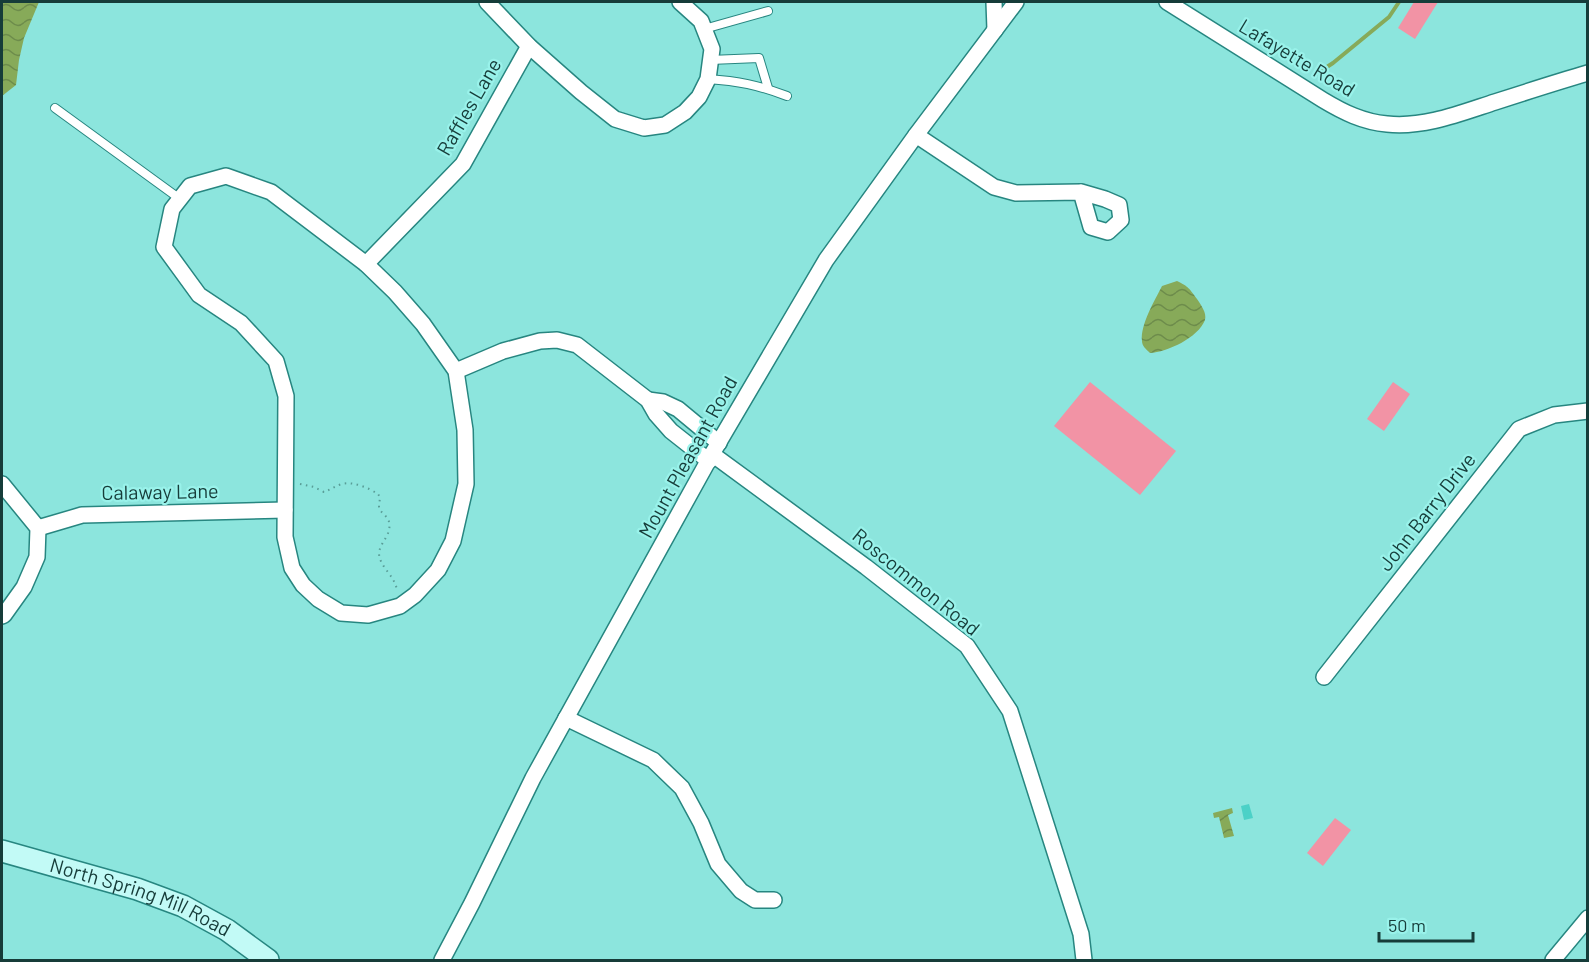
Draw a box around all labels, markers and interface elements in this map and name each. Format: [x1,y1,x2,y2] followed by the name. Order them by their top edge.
[1235,13,1360,101] street label: Lafayette Road
[431,54,505,159] street label: Raffles Lane
[633,371,742,542] street label: Mount Pleasant Road
[1373,447,1480,575] street label: John Barry Drive
[101,478,219,504] street label: Calaway Lane
[848,523,985,640] street label: Roscommon Road
[47,852,235,941] street label: North Spring Mill Road
[1379,905,1474,943] scale bar
[1388,914,1426,936] text: 50 m

